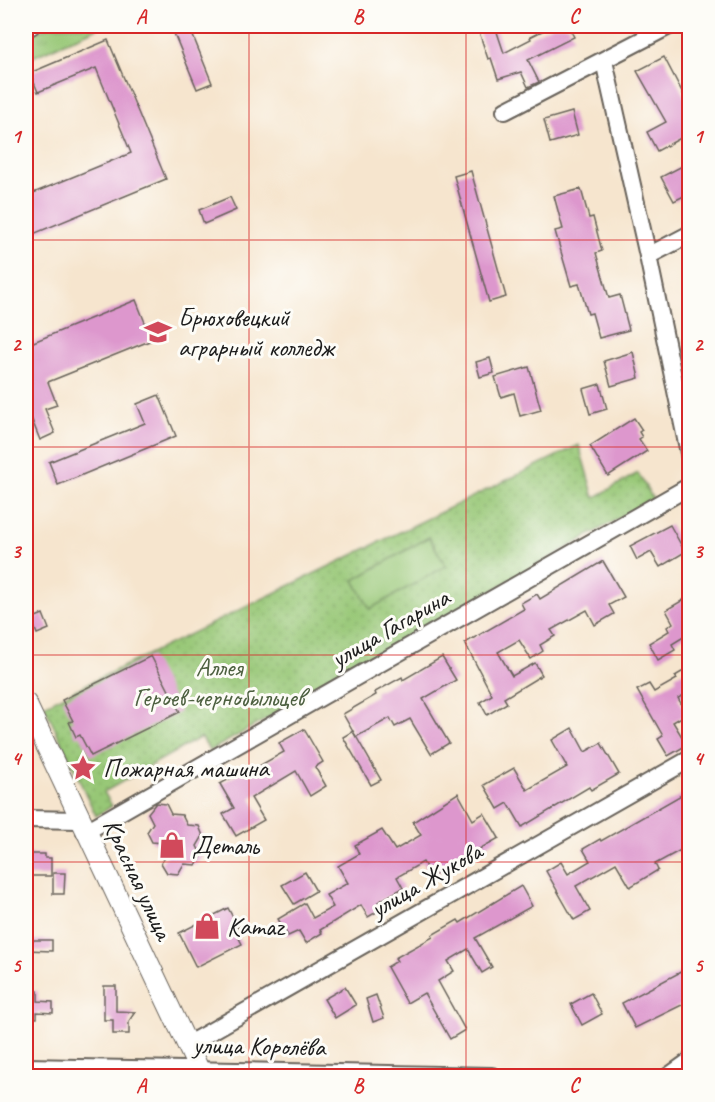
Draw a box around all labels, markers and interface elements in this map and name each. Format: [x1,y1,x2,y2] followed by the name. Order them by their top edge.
[136,4,148,29] text: A
[353,4,365,29] text: B
[569,4,581,29] text: C
[12,124,23,149] text: 1
[694,124,705,149] text: 1
[178,301,336,364] place label: Брюховецкий аграрный колледж
[143,317,173,347] school or university icon: Брюховецкий аграрный колледж
[12,332,23,357] text: 2
[694,332,705,357] text: 2
[12,539,23,564] text: 3
[694,539,705,564] text: 3
[323,580,457,676] street label: улица Гагарина
[134,651,311,714] park label: Аллея Героев-чернобыльцев
[12,746,24,771] text: 4
[694,746,706,771] text: 4
[103,752,270,785] place label: Пожарная машина
[68,753,98,783] place icon: Пожарная машина
[96,813,181,947] street label: Красная улица
[192,829,261,862] place label: Деталь
[157,830,187,860] shop icon: Деталь
[362,834,490,926] street label: улица Жукова
[227,910,286,943] place label: Kamaz
[192,911,222,941] shop icon: Kamaz
[12,953,23,978] text: 5
[694,953,705,978] text: 5
[191,1028,327,1064] street label: улица Королёва
[136,1073,148,1098] text: A
[353,1073,365,1098] text: B
[569,1073,581,1098] text: C

